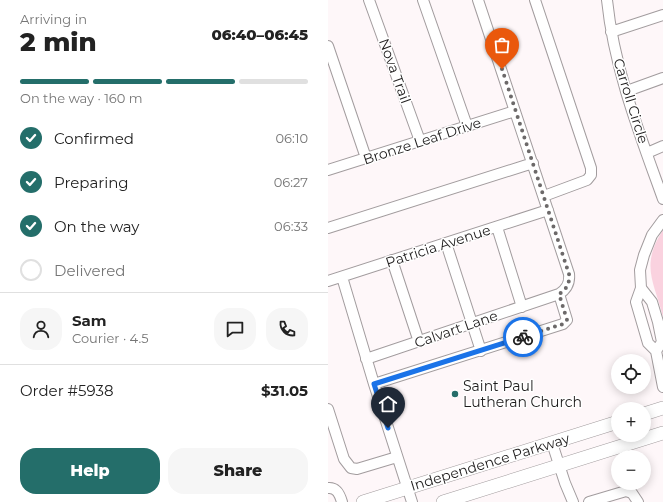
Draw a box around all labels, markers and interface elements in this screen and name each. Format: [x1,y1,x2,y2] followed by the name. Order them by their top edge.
[20,11,87,27] text: Arriving in
[212,25,308,44] text: 06:40–06:45
[20,26,97,58] text: 2 min
[485,28,519,69] pin
[491,34,513,56] icon: bag
[375,36,415,106] street label: Nova Trail
[610,56,652,146] street label: Carroll Circle
[20,90,143,106] text: On the way · 160 m
[361,113,483,169] street label: Bronze Leaf Drive
[20,127,42,149] icon: check
[54,129,134,148] text: Confirmed
[275,130,308,146] text: 06:10
[20,171,42,193] icon: check
[54,173,129,192] text: Preparing
[274,174,308,190] text: 06:27
[20,215,42,237] icon: check
[54,217,139,236] text: On the way
[274,218,308,234] text: 06:33
[383,221,493,271] street label: Patricia Avenue
[54,261,126,280] text: Delivered
[412,306,500,352] street label: Calvart Lane
[20,308,62,350] button: person
[214,308,256,350] button: chat
[266,308,308,350] button: phone
[72,311,107,330] text: Sam
[503,317,543,357] courier
[512,326,534,348] icon: bike
[72,330,149,346] text: Courier · 4.5
[611,354,651,490] map controls
[611,354,651,394] button: locate
[463,377,582,411] place label: Saint Paul Lutheran Church
[20,381,114,400] text: Order #5938
[261,381,308,400] text: $31.05
[371,387,405,428] pin
[450,389,460,399] marker: Saint Paul Lutheran Church
[377,393,399,415] icon: home
[611,402,651,442] button: +
[408,429,572,495] street label: Independence Parkway
[20,448,160,494] button: Help
[168,448,308,494] button: Share
[611,450,651,490] button: −

